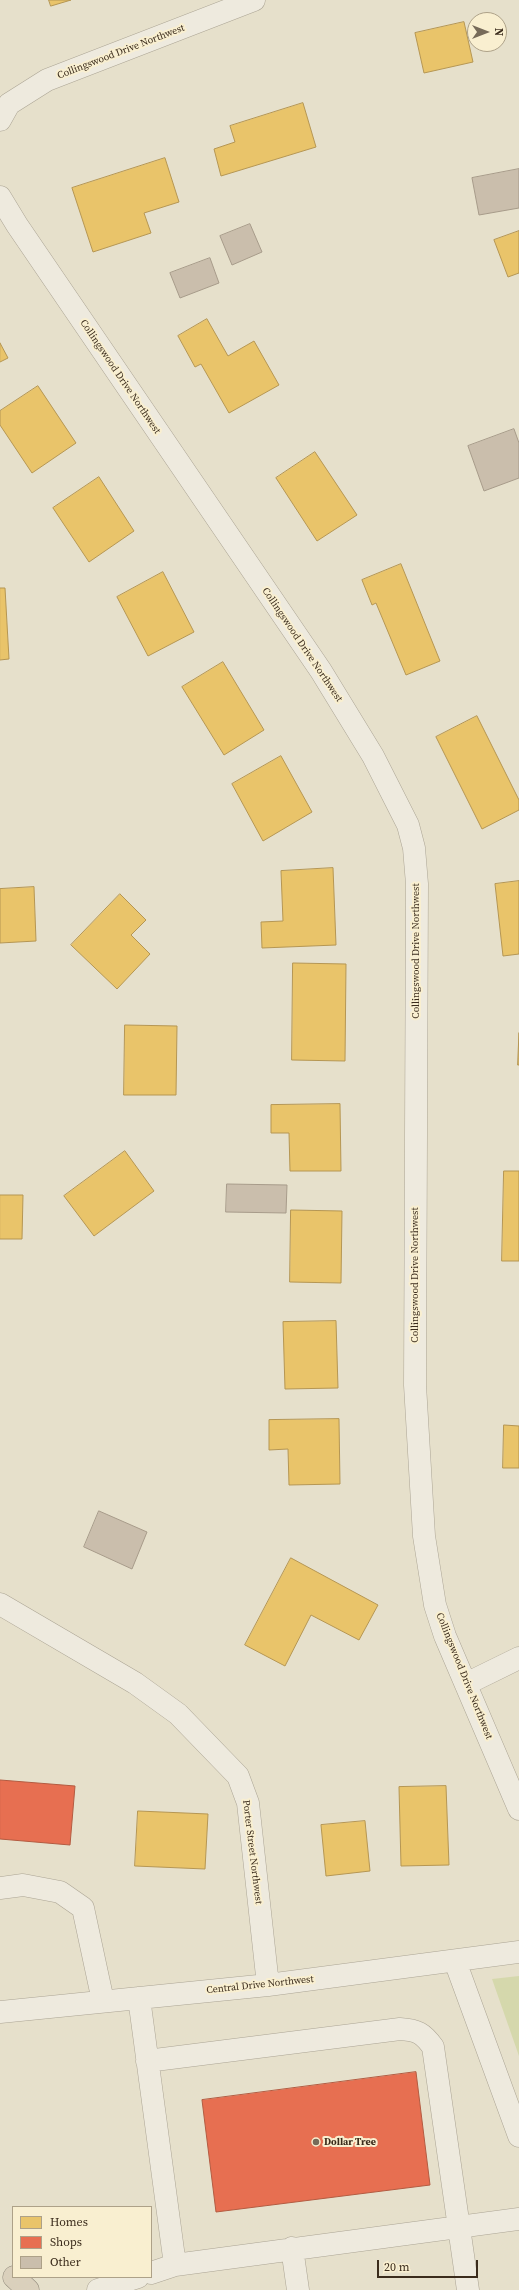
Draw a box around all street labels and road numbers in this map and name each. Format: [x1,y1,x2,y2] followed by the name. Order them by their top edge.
[56,22,186,82] street label: Collingswood Drive Northwest
[77,318,163,436] street label: Collingswood Drive Northwest
[259,586,345,704] street label: Collingswood Drive Northwest
[410,883,422,1019] street label: Collingswood Drive Northwest
[409,1207,421,1343] street label: Collingswood Drive Northwest
[433,1611,495,1741] street label: Collingswood Drive Northwest
[240,1799,264,1905] street label: Porter Street Northwest
[206,1973,314,1997] street label: Central Drive Northwest

